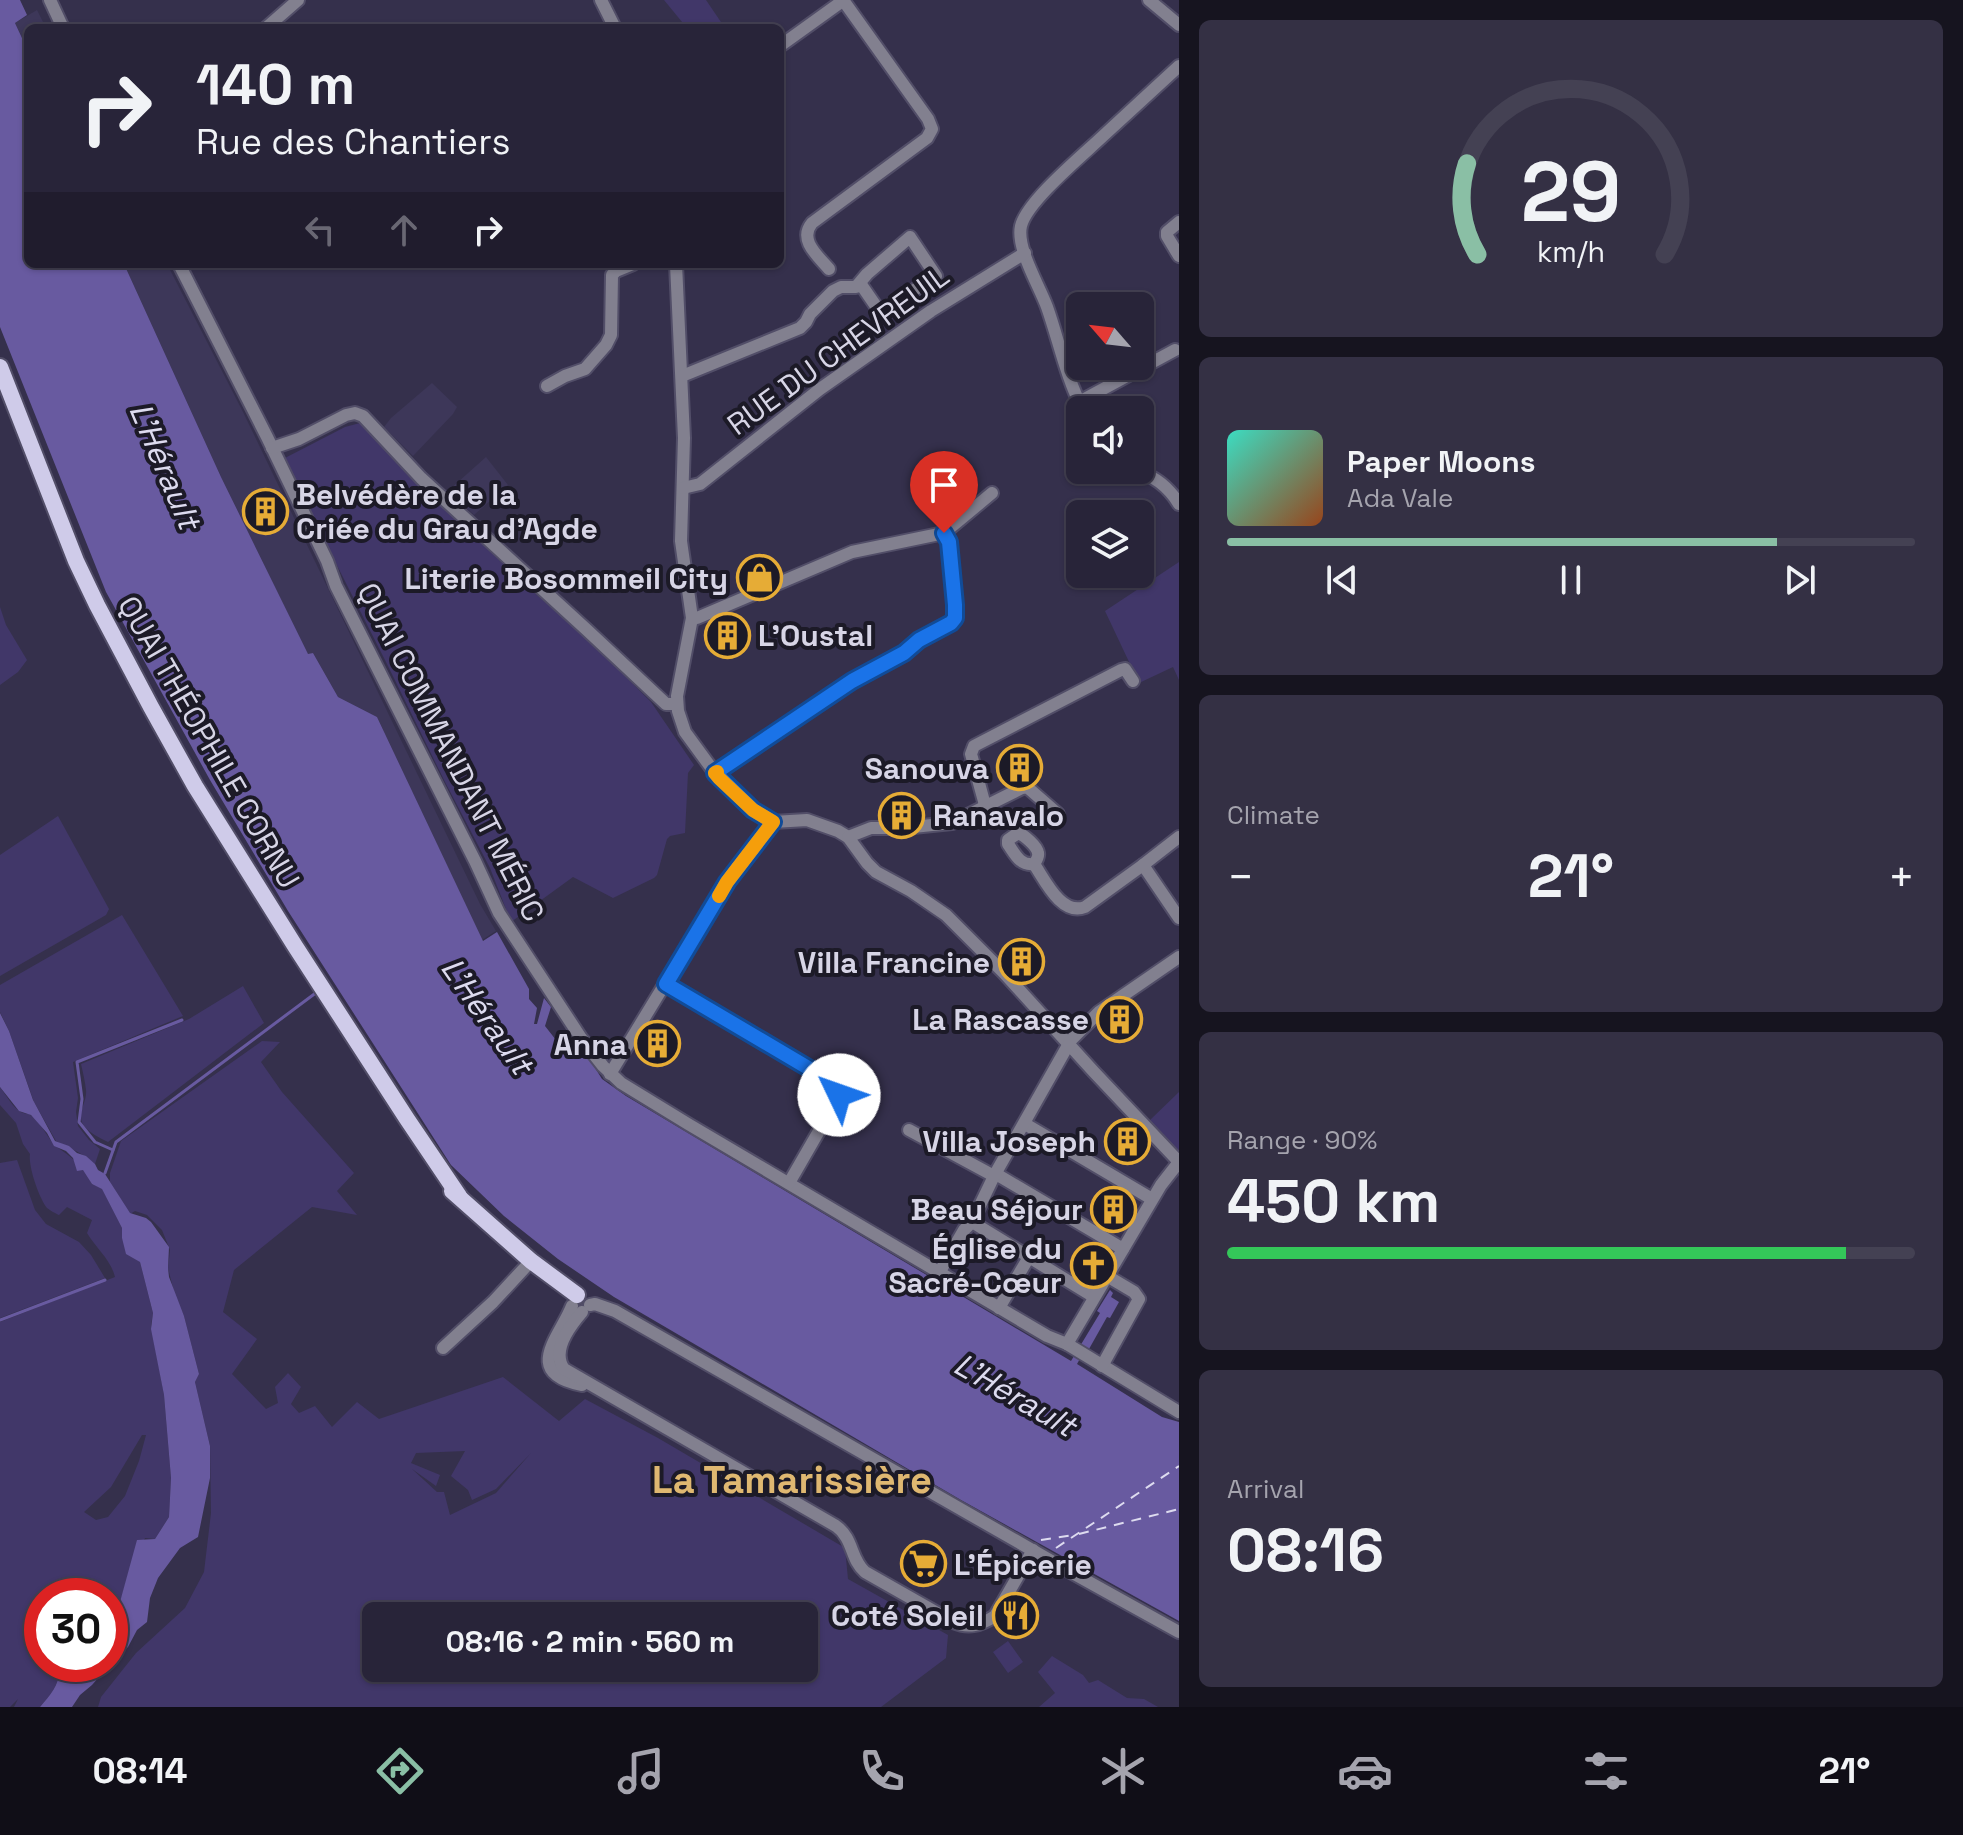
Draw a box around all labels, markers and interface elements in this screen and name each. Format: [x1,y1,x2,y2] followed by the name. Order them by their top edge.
[196,49,355,120] text: 140 m
[64,56,168,160] icon: right
[196,119,510,165] text: Rue des Chantiers
[1521,138,1621,244] text: 29
[298,208,342,252] icon: left
[382,208,426,252] icon: ahead
[466,208,510,252] icon: right
[1537,234,1605,270] text: km/h
[719,256,957,444] street label: RUE DU CHEVREUIL
[1066,292,1154,380] north arrow
[1066,292,1154,588] map controls
[1066,396,1154,484] button: sound
[120,397,211,538] water label: L'Hérault
[1347,442,1536,481] text: Paper Moons
[910,451,978,533] pin
[922,463,966,507] icon: arrive
[296,475,598,548] place label: Belvédère de la Criée du Grau d'Agde
[1347,481,1453,515] text: Ada Vale
[241,487,289,535] building icon: Belvédère de la Criée du Grau d'Agde
[1066,500,1154,588] button: layers
[735,554,783,602] shop icon: Literie Bosommeil City
[1320,558,1364,602] icon: previous
[1549,558,1593,602] icon: pause
[1778,558,1822,602] icon: next
[405,559,728,598] place label: Literie Bosommeil City
[349,576,553,928] street label: QUAI COMMANDANT MÉRIC
[109,589,309,895] street label: QUAI THÉOPHILE CORNU
[703,611,751,659] building icon: L'Oustal
[758,616,873,655] place label: L'Oustal
[996,744,1044,792] building icon: Sanouva
[865,749,989,788] place label: Sanouva
[878,791,926,839] building icon: Ranavalo
[933,796,1064,835] place label: Ranavalo
[1227,798,1320,832] text: Climate
[1528,838,1614,915] text: 21°
[1227,849,1254,905] text: −
[1888,849,1915,905] text: +
[997,938,1045,986] building icon: Villa Francine
[798,943,990,982] place label: Villa Francine
[432,950,544,1085] water label: L'Hérault
[1096,995,1144,1043] building icon: La Rascasse
[912,1000,1089,1039] place label: La Rascasse
[634,1020,682,1068] building icon: Anna
[554,1025,627,1064] place label: Anna
[797,1053,881,1137] position arrow
[1103,1117,1151,1165] building icon: Villa Joseph
[922,1122,1096,1161] place label: Villa Joseph
[1227,1123,1377,1157] text: Range · 90%
[1227,1163,1440,1240] text: 450 km
[1090,1185,1138,1233] building icon: Beau Séjour
[911,1190,1083,1229] place label: Beau Séjour
[888,1229,1062,1302] place label: Église du Sacré-Cœur
[1069,1241,1117,1289] church icon: Église du Sacré-Cœur
[947,1344,1086,1447] water label: L'Hérault
[652,1456,932,1504] district label: La Tamarissière
[1227,1472,1304,1506] text: Arrival
[1227,1512,1384,1589] text: 08:16
[899,1540,947,1588] supermarket icon: L'Épicerie
[954,1545,1092,1584] place label: L'Épicerie
[24,1578,128,1682] speed limit sign: 30
[991,1591,1039,1639] restaurant icon: Coté Soleil
[831,1596,984,1635] place label: Coté Soleil
[446,1622,734,1661] text: 08:16 · 2 min · 560 m
[372,1743,428,1799] icon: directions
[613,1743,669,1799] icon: music
[854,1743,910,1799] icon: phone
[1095,1743,1151,1799] icon: climate
[1337,1743,1393,1799] icon: car
[1578,1743,1634,1799] icon: filters
[93,1748,187,1794] text: 08:14
[1819,1748,1870,1794] text: 21°

